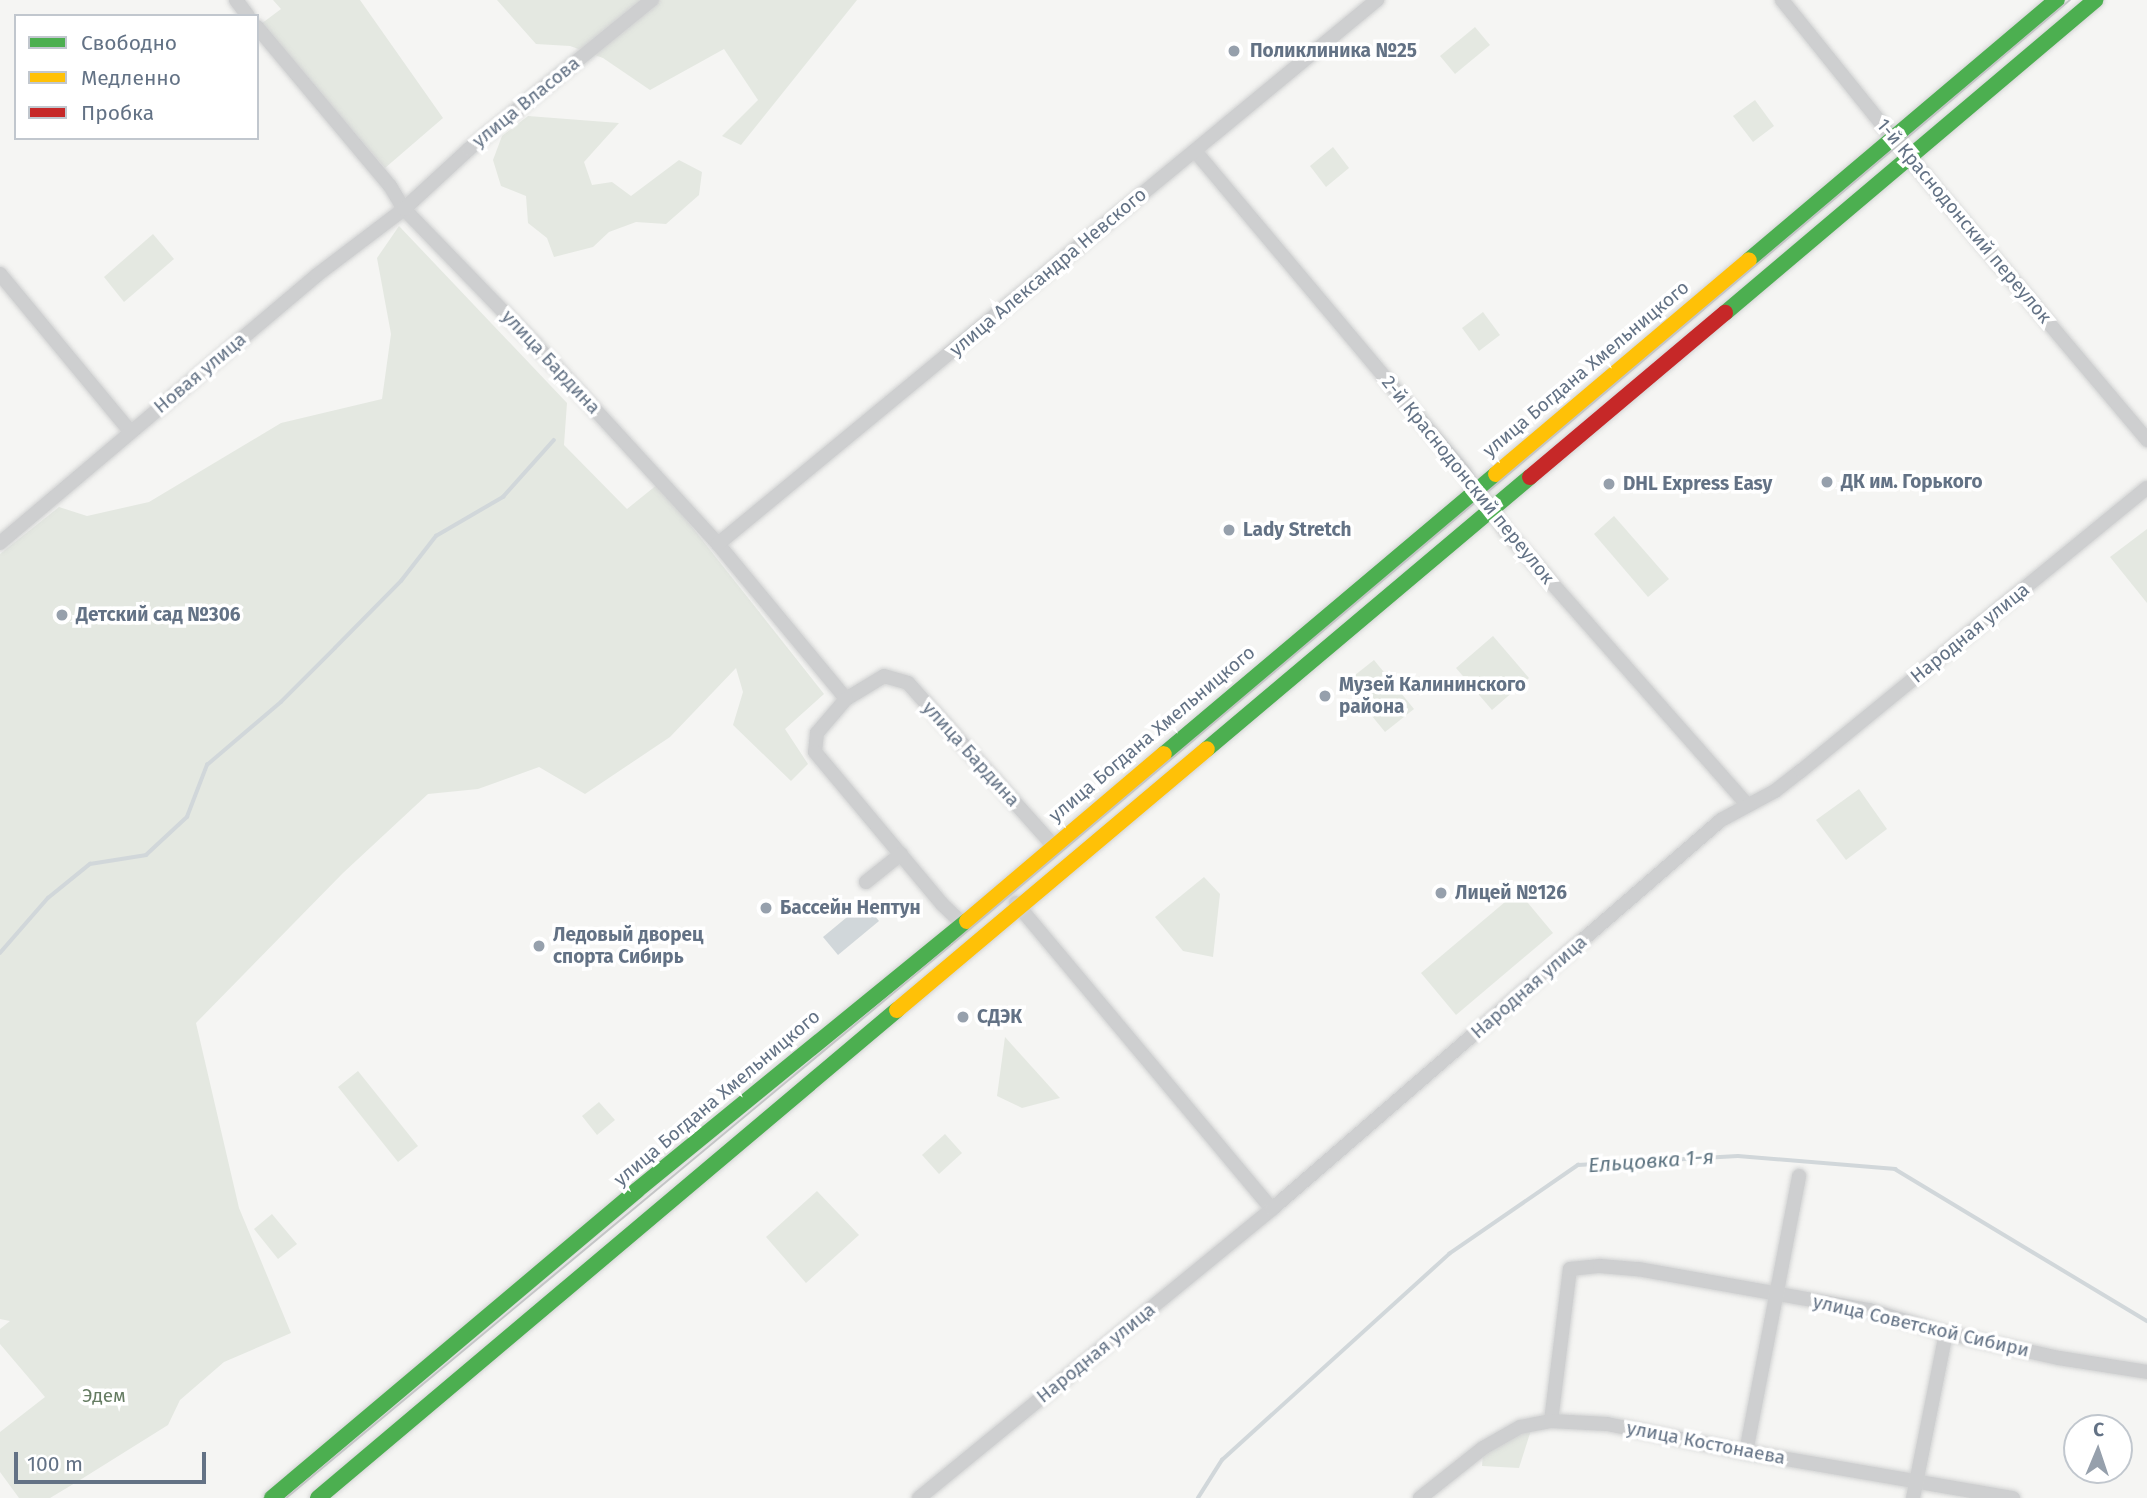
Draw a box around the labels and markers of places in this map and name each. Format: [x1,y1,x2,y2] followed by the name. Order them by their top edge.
[1250,40,1417,62] place label: Поликлиника №25
[1224,41,1244,61] marker: Поликлиника №25
[1841,471,1983,493] place label: ДК им. Горького
[1623,473,1772,495] place label: DHL Express Easy
[1819,474,1835,490] marker: ДК им. Горького
[1601,476,1617,492] marker: DHL Express Easy
[1243,519,1352,541] place label: Lady Stretch
[1221,522,1237,538] marker: Lady Stretch
[76,604,241,626] place label: Детский сад №306
[54,607,70,623] marker: Детский сад №306
[1339,674,1526,718] place label: Музей Калининского района
[1317,688,1333,704] marker: Музей Калининского района
[1455,882,1567,904] place label: Лицей №126
[1433,885,1449,901] marker: Лицей №126
[780,897,921,919] place label: Бассейн Нептун
[758,900,774,916] marker: Бассейн Нептун
[553,924,703,968] place label: Ледовый дворец спорта Сибирь
[531,938,547,954] marker: Ледовый дворец спорта Сибирь
[977,1006,1022,1028] place label: СДЭК
[955,1009,971,1025] marker: СДЭК

